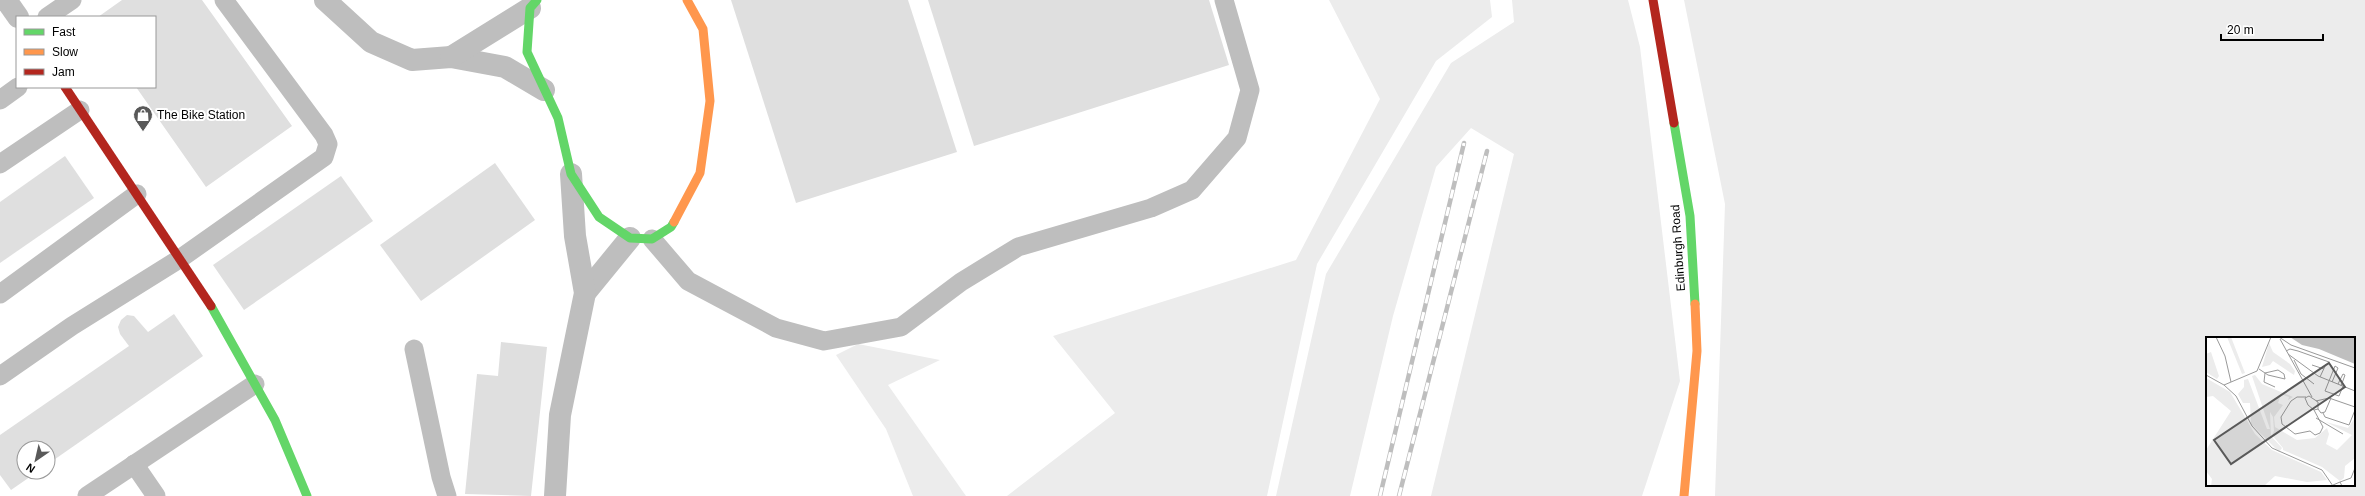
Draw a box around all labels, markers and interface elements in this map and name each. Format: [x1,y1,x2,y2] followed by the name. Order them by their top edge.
[16,16,156,88] legend
[2221,16,2323,42] scale bar
[2227,23,2254,37] text: 20 m
[52,25,76,39] text: Fast
[52,45,78,59] text: Slow
[52,65,75,79] text: Jam
[132,104,154,132] shop icon: The Bike Station
[157,108,245,122] place label: The Bike Station
[1668,204,1688,292] street label: Edinburgh Road
[2206,337,2355,486] inset map
[16,440,56,480] north arrow
[24,461,37,475] text: N

